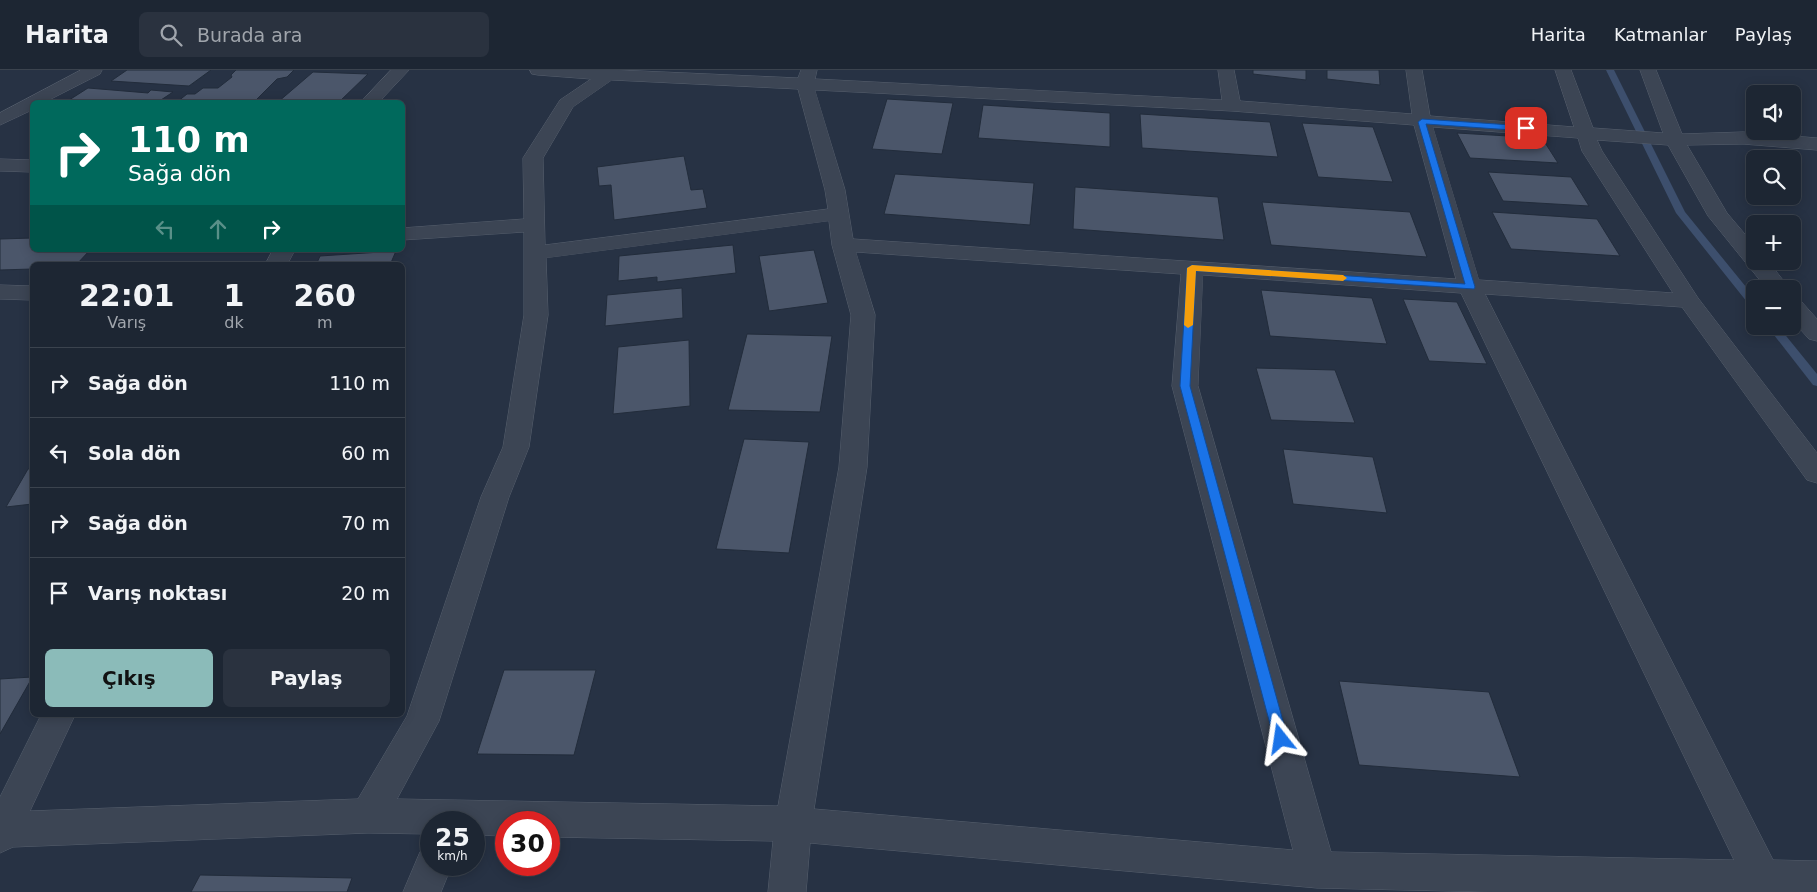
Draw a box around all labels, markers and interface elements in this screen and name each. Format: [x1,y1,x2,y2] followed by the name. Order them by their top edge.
[139,12,489,57] search box
[25,21,109,49] text: Harita
[157,21,185,49] icon: search
[197,24,302,46] text: Burada ara
[1531,24,1586,45] text: Harita
[1614,24,1707,45] text: Katmanlar
[1735,24,1792,45] text: Paylaş
[1746,85,1801,335] map controls
[1746,85,1801,140] button: sound
[1505,107,1547,149] pin
[1512,114,1540,142] icon: arrive
[45,120,110,185] icon: right
[128,120,250,160] text: 110 m
[1746,150,1801,205] button: search
[128,161,231,186] text: Sağa dön
[151,215,179,243] icon: left
[204,215,232,243] icon: ahead
[257,215,285,243] icon: right
[1746,215,1801,270] button: +
[79,278,175,313] text: 22:01
[224,278,244,313] text: 1
[293,278,356,313] text: 260
[1746,280,1801,335] button: −
[107,313,146,332] text: Varış
[224,313,244,332] text: dk
[317,313,332,332] text: m
[45,369,73,397] icon: right
[88,372,188,394] text: Sağa dön
[329,372,390,394] text: 110 m
[45,439,73,467] icon: left
[88,442,181,464] text: Sola dön
[341,442,390,464] text: 60 m
[45,509,73,537] icon: right
[88,512,188,534] text: Sağa dön
[341,512,390,534] text: 70 m
[45,579,73,607] icon: arrive
[88,582,227,604] text: Varış noktası
[341,582,390,604] text: 20 m
[45,649,213,707] button: Çıkış
[223,649,390,707] button: Paylaş
[1254,712,1306,764] position arrow
[495,811,560,876] speed limit sign: 30
[435,823,470,852] text: 25
[437,849,468,863] text: km/h

